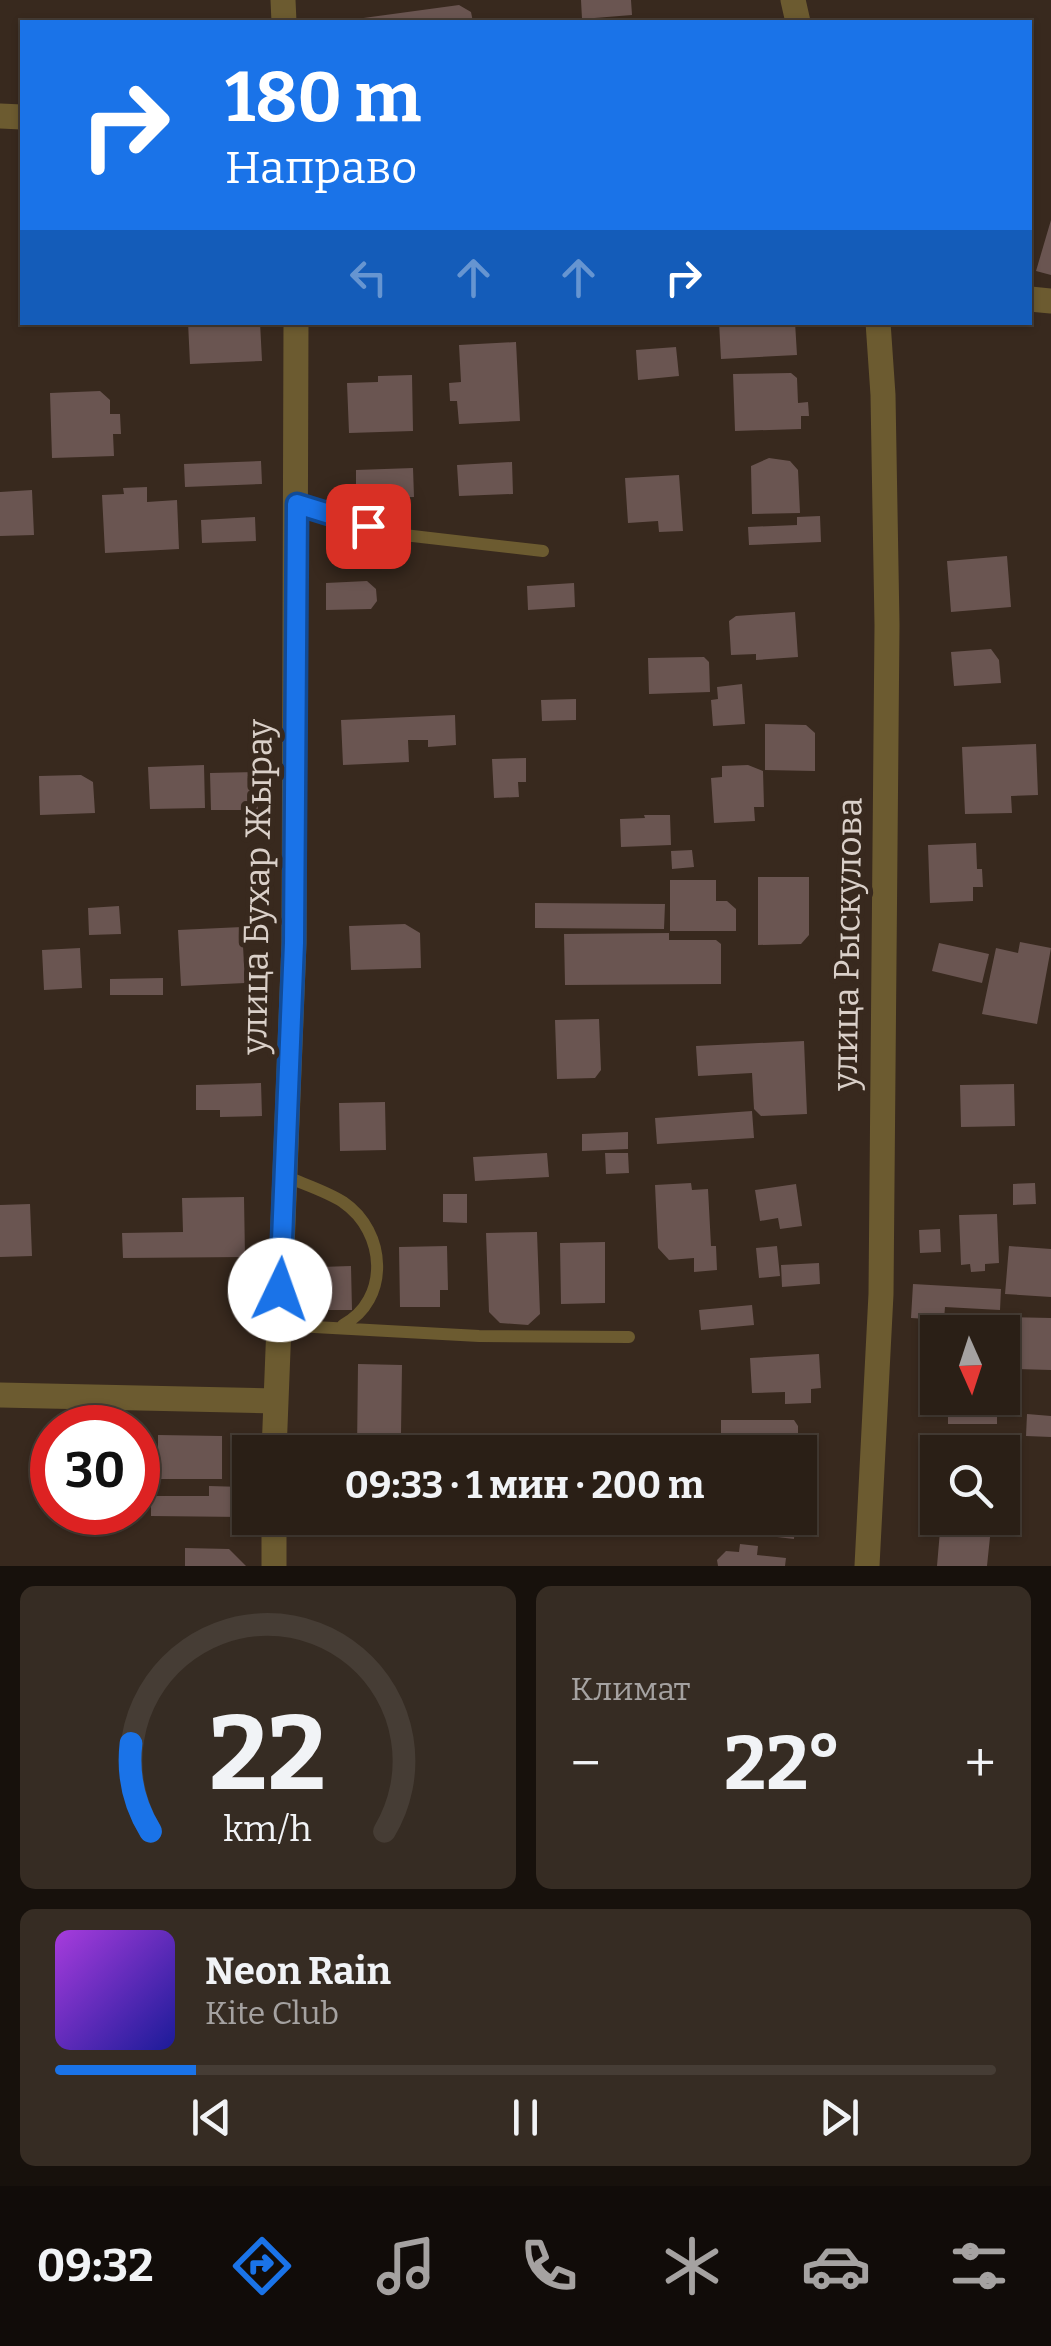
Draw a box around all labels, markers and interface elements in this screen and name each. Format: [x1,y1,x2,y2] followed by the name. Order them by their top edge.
[225,56,421,140] text: 180 m
[60,60,190,190] icon: right
[225,141,417,195] text: Направо
[341,250,396,305] icon: left
[446,250,501,305] icon: ahead
[551,250,606,305] icon: ahead
[656,250,711,305] icon: right
[326,484,411,569] pin
[341,499,396,554] icon: arrive
[233,719,281,1056] street label: улица Бухар Жырау
[823,797,871,1092] street label: улица Рыскулова
[228,1238,332,1342] position arrow
[920,1315,1020,1415] north arrow
[920,1315,1020,1535] map controls
[30,1405,160,1535] speed limit sign: 30
[920,1435,1020,1535] button: search
[345,1462,704,1508] text: 09:33 · 1 мин · 200 m
[571,1670,690,1708] text: Климат
[209,1692,326,1817] text: 22
[724,1719,841,1809] text: 22°
[571,1731,601,1797] text: −
[965,1731,996,1797] text: +
[224,1808,312,1850] text: km/h
[205,1948,391,1994] text: Neon Rain
[205,1994,339,2032] text: Kite Club
[184,2090,239,2145] icon: previous
[498,2090,553,2145] icon: pause
[812,2090,867,2145] icon: next
[227,2231,297,2301] icon: directions
[371,2231,441,2301] icon: music
[514,2231,584,2301] icon: phone
[657,2231,727,2301] icon: climate
[801,2231,871,2301] icon: car
[944,2231,1014,2301] icon: filters
[37,2239,154,2293] text: 09:32

